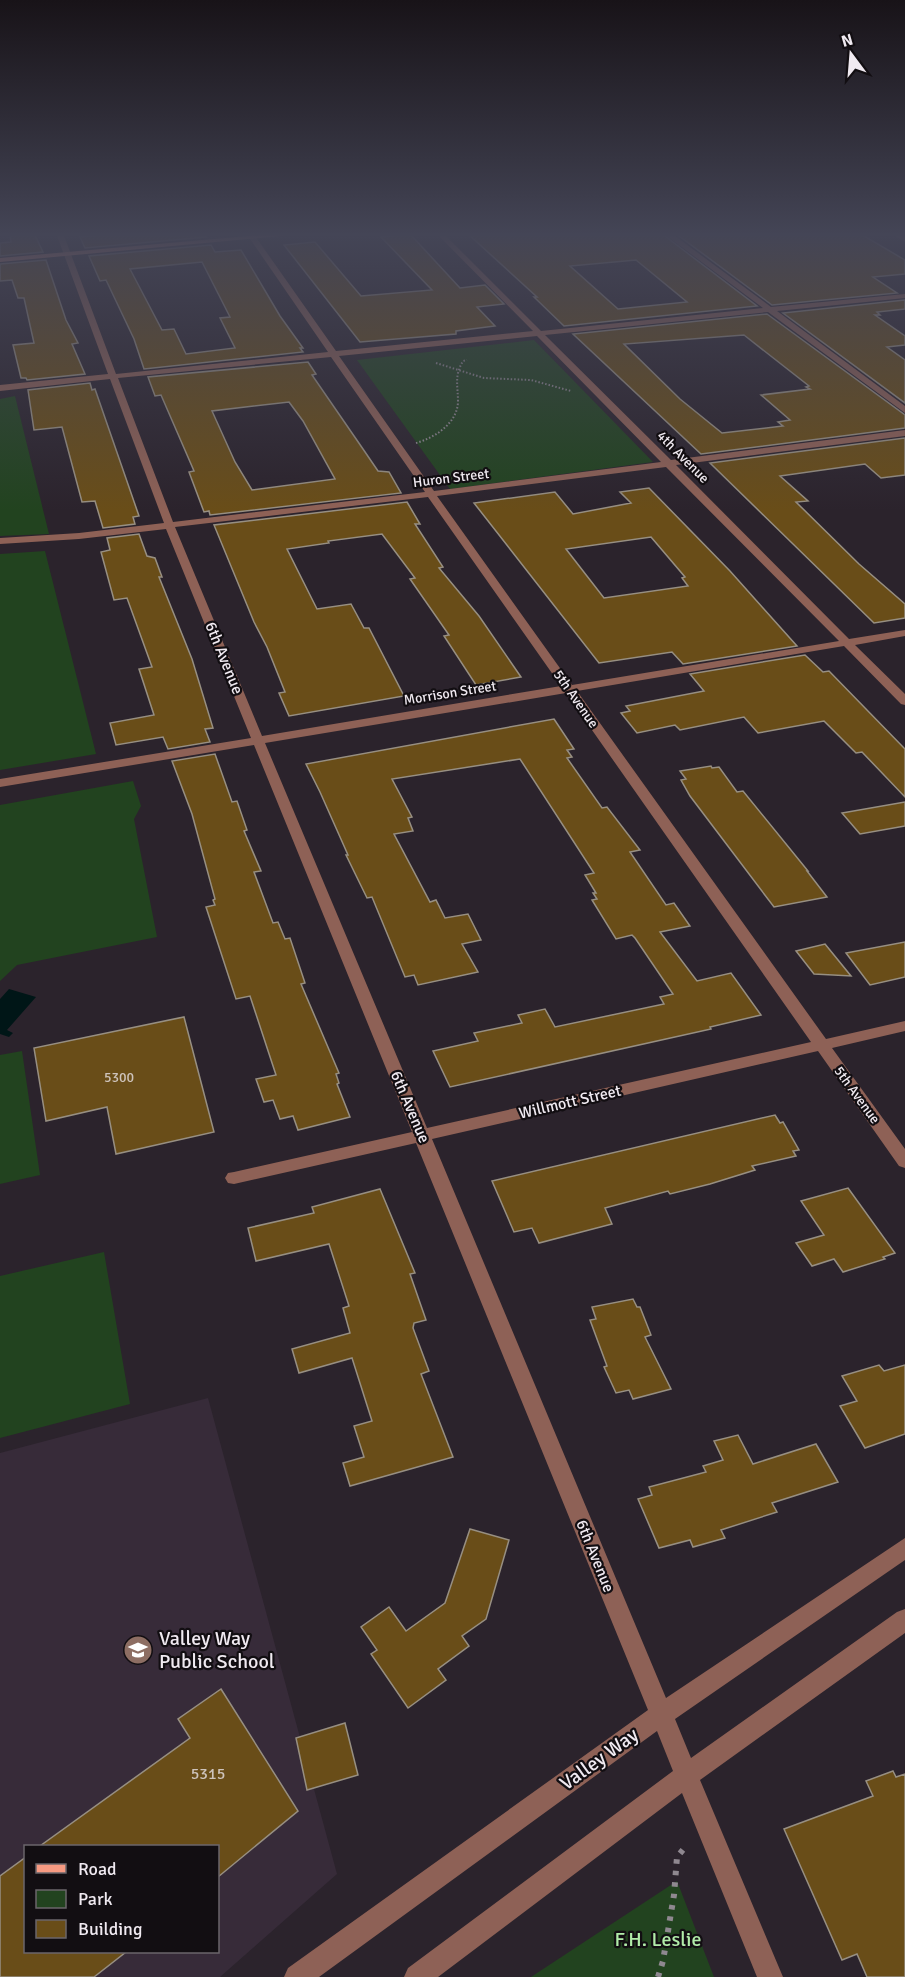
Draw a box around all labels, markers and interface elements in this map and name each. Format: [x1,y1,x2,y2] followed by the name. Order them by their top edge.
[821,24,881,84] north arrow
[839,29,855,52] text: N
[653,427,713,487] street label: 4th Avenue
[412,465,490,491] street label: Huron Street
[200,619,248,697] street label: 6th Avenue
[550,667,602,731] street label: 5th Avenue
[402,677,498,709] street label: Morrison Street
[830,1063,884,1127] street label: 5th Avenue
[386,1068,434,1146] street label: 6th Avenue
[104,1069,134,1086] house number: 5300
[517,1080,624,1123] street label: Willmott Street
[571,1517,619,1595] street label: 6th Avenue
[159,1626,275,1674] place label: Valley Way Public School
[122,1634,154,1666] school or university icon: Valley Way Public School
[555,1722,644,1796] street label: Valley Way
[191,1764,225,1784] house number: 5315
[24,1845,219,1953] legend
[78,1858,117,1880] text: Road
[78,1888,113,1910] text: Park
[78,1918,142,1940] text: Building
[615,1927,701,1952] park label: F.H. Leslie

